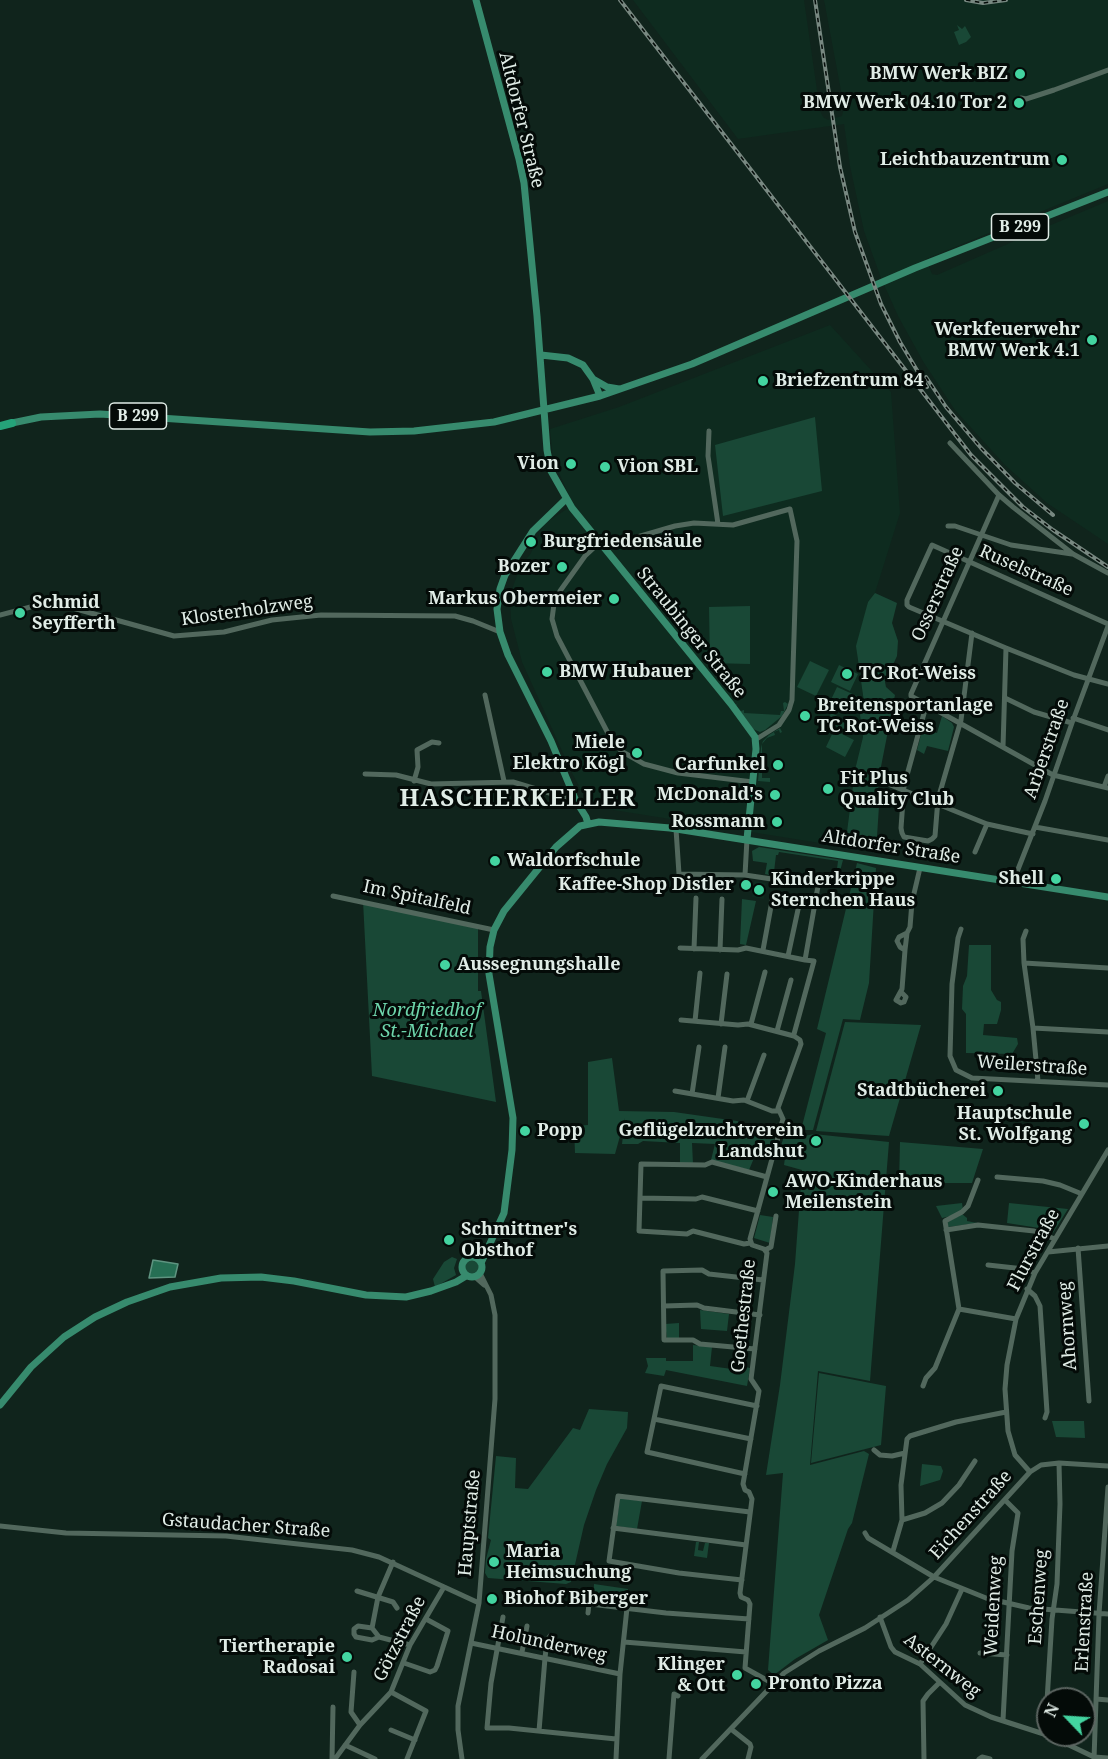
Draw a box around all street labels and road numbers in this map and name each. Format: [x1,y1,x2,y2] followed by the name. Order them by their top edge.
[494,50,548,190] street label: Altdorfer Straße
[992,214,1048,240] road number: B 299
[110,403,166,429] road number: B 299
[976,541,1076,601] street label: Ruselstraße
[907,543,969,645] street label: Osserstraße
[632,563,750,703] street label: Straubinger Straße
[180,591,314,631] street label: Klosterholzweg
[1020,696,1074,802] street label: Arberstraße
[820,825,962,869] street label: Altdorfer Straße
[361,876,473,920] street label: Im Spitalfeld
[976,1051,1088,1081] street label: Weilerstraße
[1003,1205,1065,1295] street label: Flurstraße
[727,1258,761,1374] street label: Goethestraße
[1054,1281,1082,1371] street label: Ahornweg
[925,1466,1017,1564] street label: Eichenstraße
[455,1469,485,1577] street label: Hauptstraße
[161,1509,331,1543] street label: Gstaudacher Straße
[1025,1549,1053,1645] street label: Eschenweg
[981,1555,1007,1657] street label: Weidenweg
[1072,1571,1098,1673] street label: Erlenstraße
[369,1593,431,1685] street label: Götzstraße
[489,1621,609,1667] street label: Holunderweg
[899,1629,985,1703] street label: Asternweg

